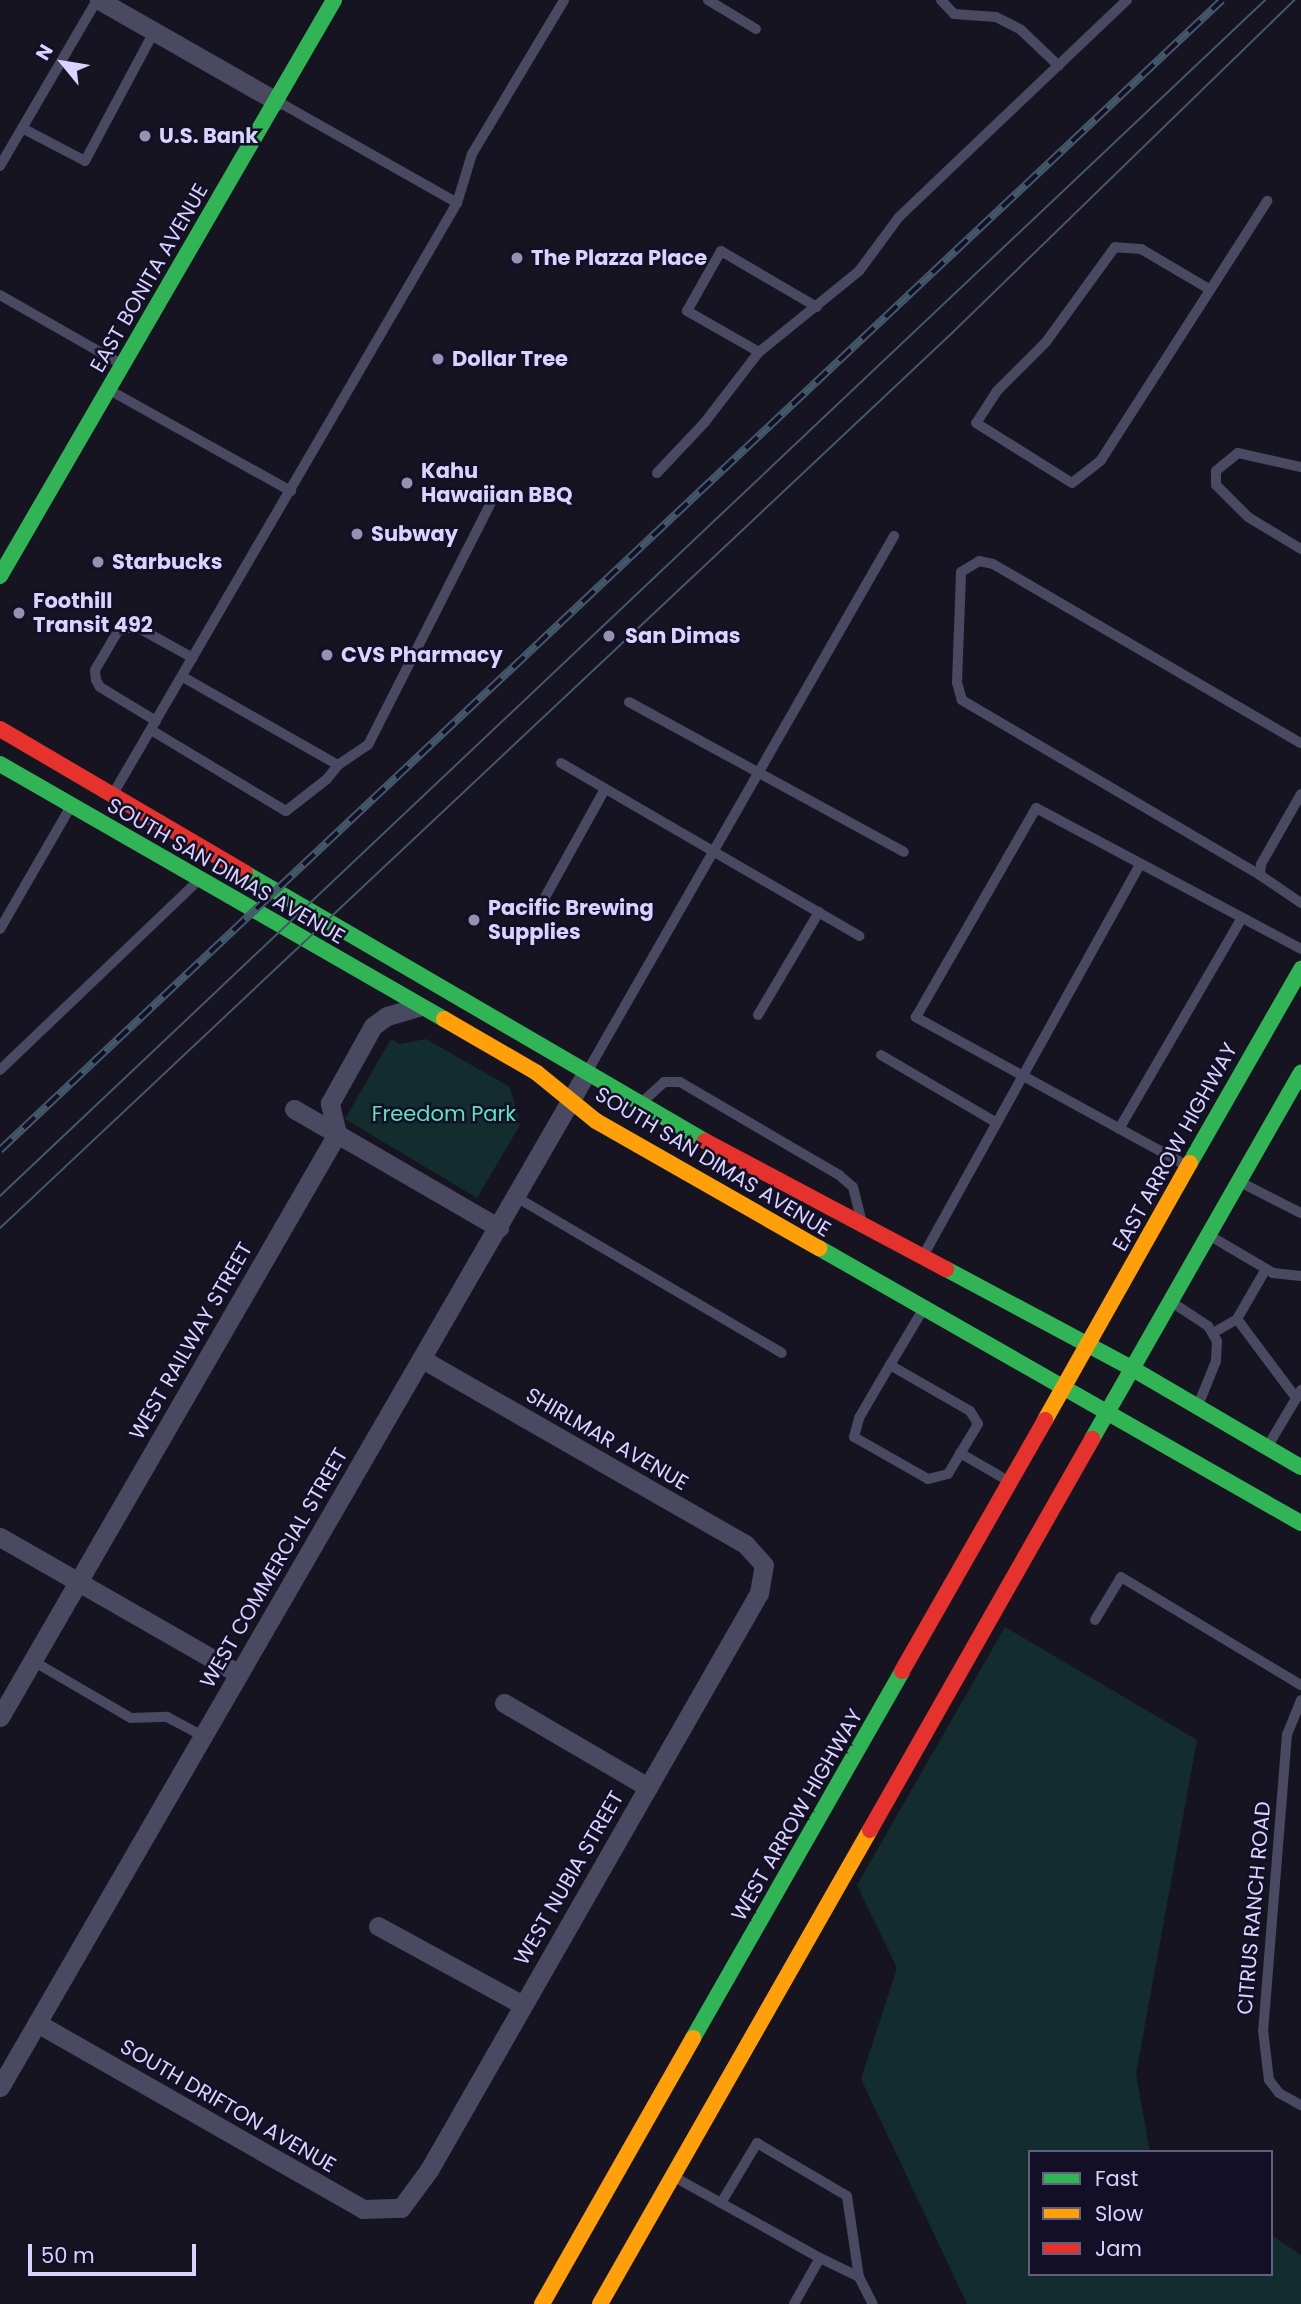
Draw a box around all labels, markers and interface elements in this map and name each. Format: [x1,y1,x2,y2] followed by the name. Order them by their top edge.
[28,28,98,98] north arrow
[29,39,60,65] text: N
[159,123,258,149] place label: U.S. Bank
[137,128,153,144] marker: U.S. Bank
[85,179,213,377] street label: EAST BONITA AVENUE
[531,245,707,271] place label: The Plazza Place
[509,250,525,266] marker: The Plazza Place
[452,346,568,372] place label: Dollar Tree
[430,351,446,367] marker: Dollar Tree
[421,458,573,508] place label: Kahu Hawaiian BBQ
[399,475,415,491] marker: Kahu Hawaiian BBQ
[371,521,458,547] place label: Subway
[349,526,365,542] marker: Subway
[112,549,223,575] place label: Starbucks
[90,554,106,570] marker: Starbucks
[33,588,153,638] place label: Foothill Transit 492
[11,605,27,621] marker: Foothill Transit 492
[625,623,740,649] place label: San Dimas
[599,626,619,646] marker: San Dimas
[341,642,503,668] place label: CVS Pharmacy
[319,647,335,663] marker: CVS Pharmacy
[103,792,349,950] street label: SOUTH SAN DIMAS AVENUE
[488,895,654,945] place label: Pacific Brewing Supplies
[466,912,482,928] marker: Pacific Brewing Supplies
[1107,1039,1243,1255] street label: EAST ARROW HIGHWAY
[591,1082,835,1242] street label: SOUTH SAN DIMAS AVENUE
[372,1101,516,1127] park label: Freedom Park
[124,1238,258,1444] street label: WEST RAILWAY STREET
[521,1382,693,1496] street label: SHIRLMAR AVENUE
[195,1444,353,1692] street label: WEST COMMERCIAL STREET
[726,1705,868,1925] street label: WEST ARROW HIGHWAY
[509,1787,629,1969] street label: WEST NUBIA STREET
[1232,1800,1276,2016] street label: CITRUS RANCH ROAD
[116,2034,340,2178] street label: SOUTH DRIFTON AVENUE
[1028,2150,1273,2276] legend
[1095,2164,1138,2193] text: Fast
[1095,2199,1143,2228] text: Slow
[32,2230,200,2274] scale bar
[1095,2234,1142,2263] text: Jam
[41,2241,95,2270] text: 50 m

